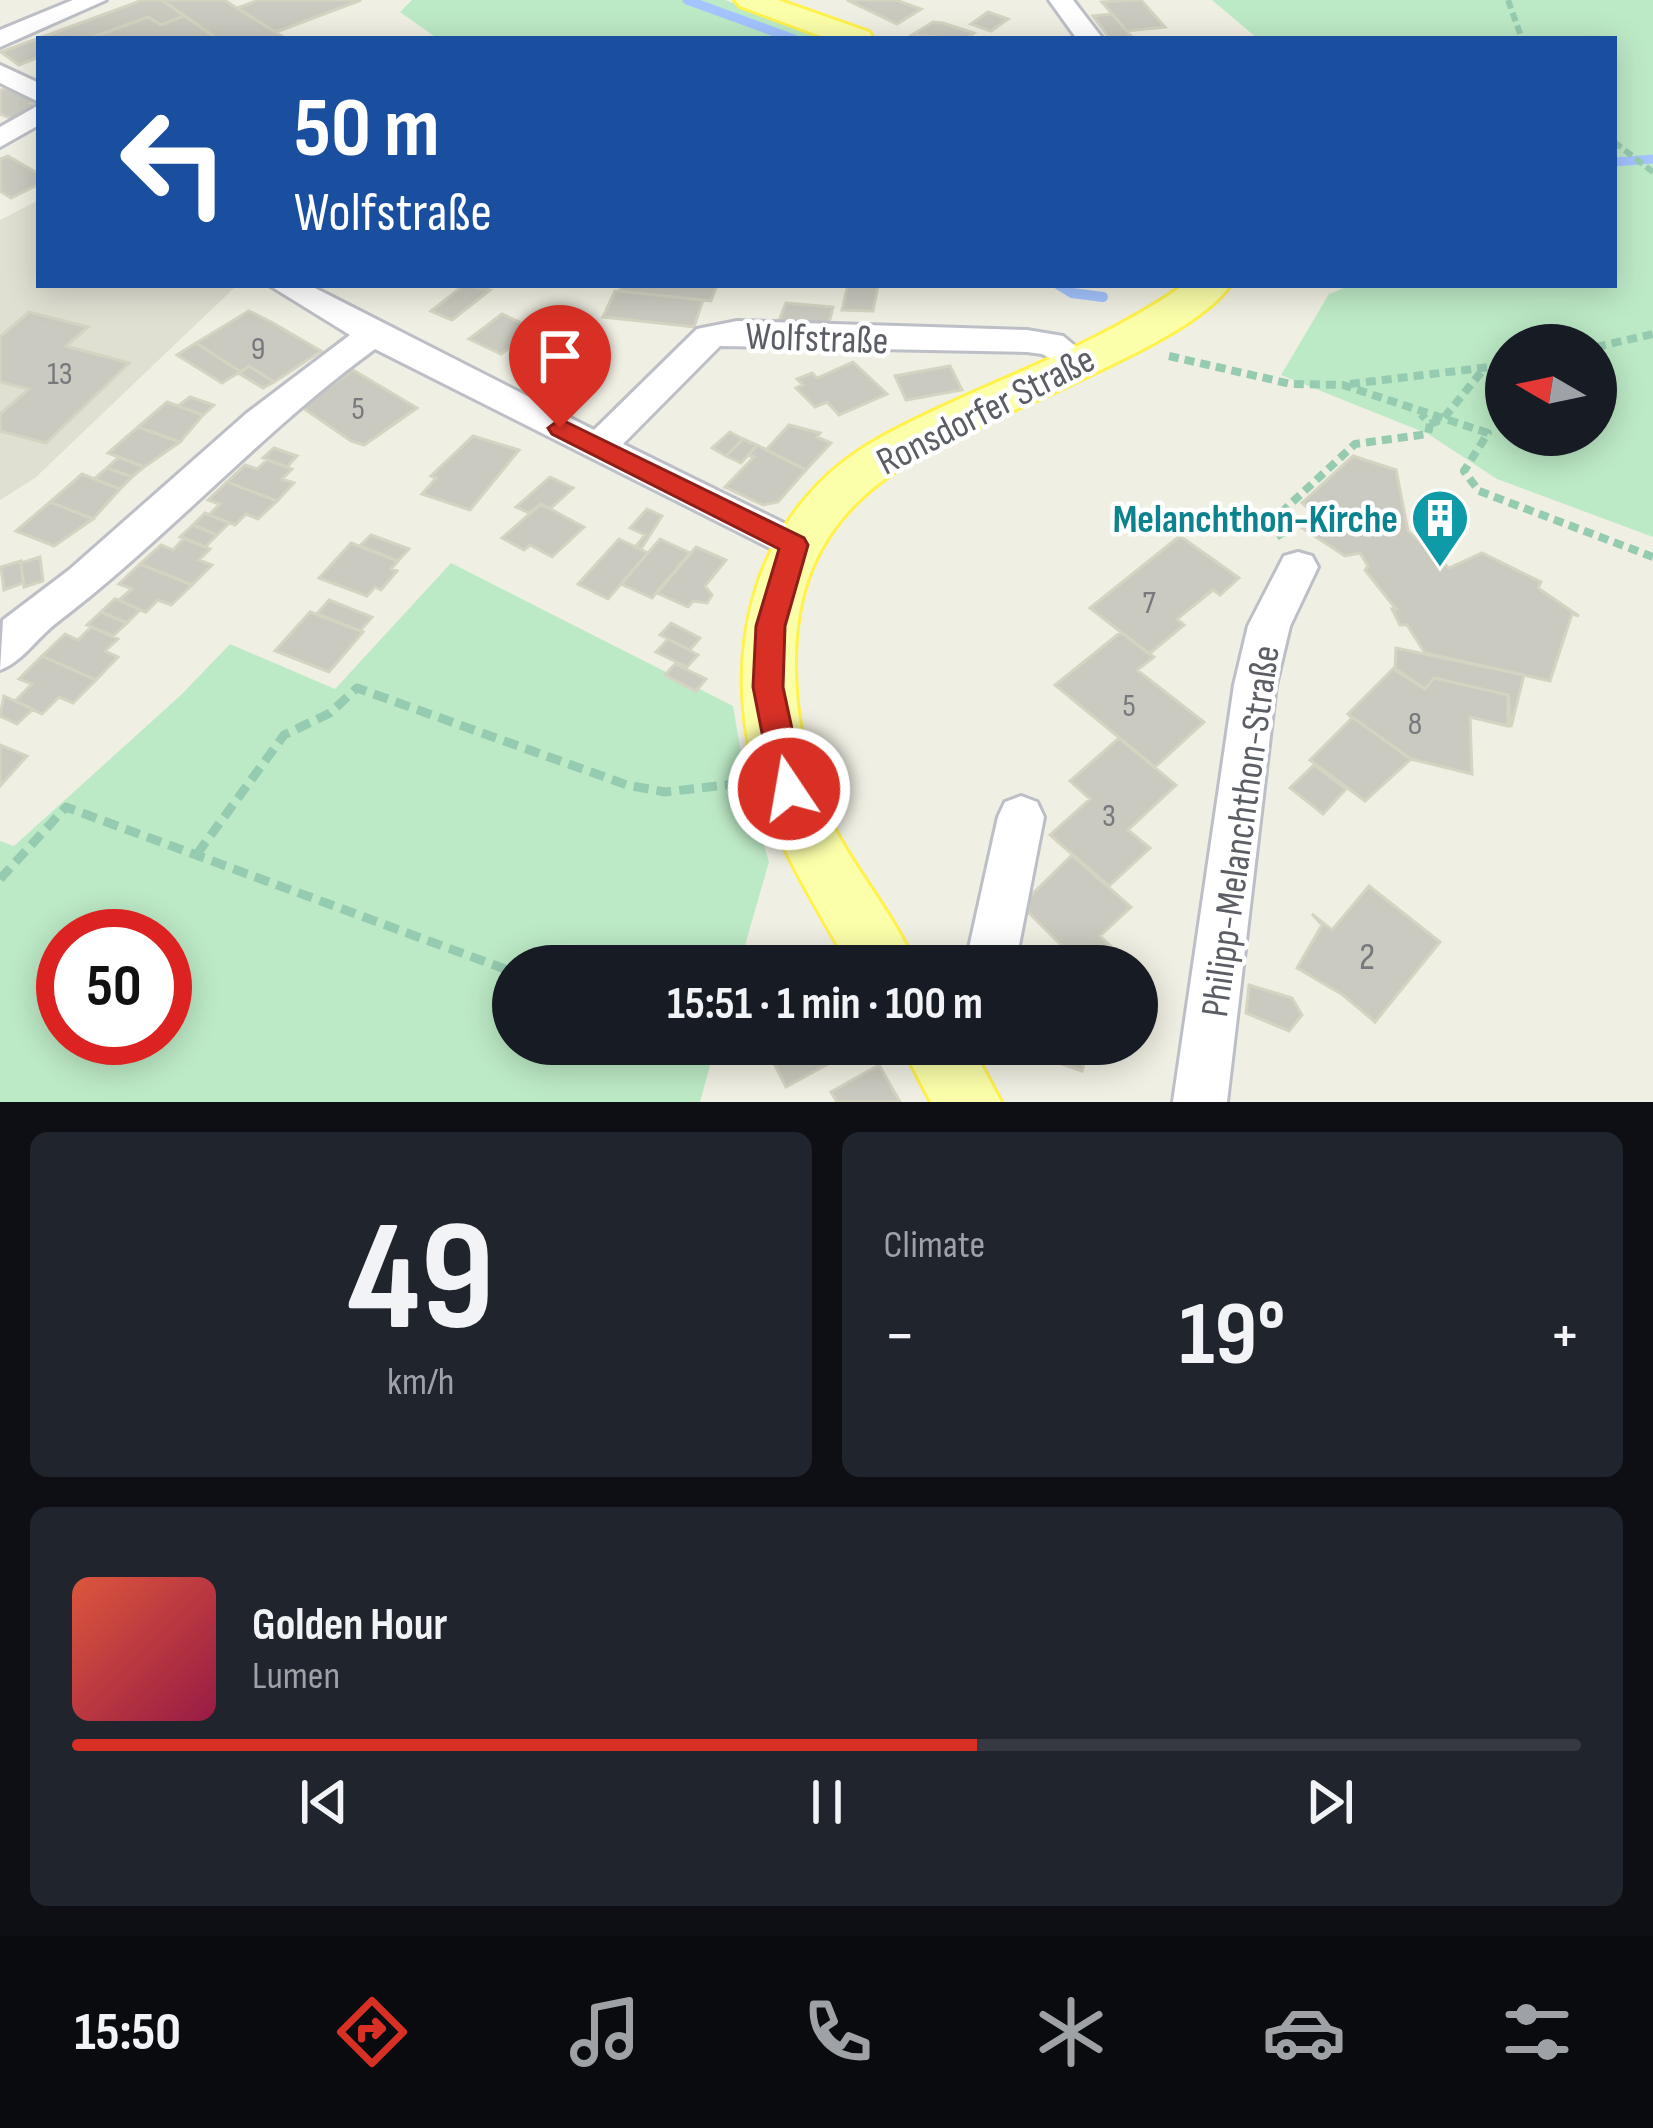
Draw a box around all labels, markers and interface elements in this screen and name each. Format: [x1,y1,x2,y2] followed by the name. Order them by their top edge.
[294,79,440,180] text: 50 m
[96,84,252,240] icon: left
[294,181,492,246] text: Wolfstraße
[509,305,611,428] pin
[745,314,889,365] street label: Wolfstraße
[527,323,593,389] icon: arrive
[1485,324,1617,456] north arrow
[1485,324,1617,456] map controls
[251,329,265,369] house number: 9
[869,336,1103,486] street label: Ronsdorfer Straße
[47,354,73,394] house number: 13
[351,389,365,429] house number: 5
[1409,487,1471,569] building icon: Melanchthon-Kirche
[1113,497,1398,544] place label: Melanchthon-Kirche
[1142,583,1156,623] house number: 7
[1192,643,1291,1020] street label: Philipp-Melanchthon-Straße
[1122,686,1136,726] house number: 5
[1408,704,1422,744] house number: 8
[726,726,852,852] position arrow
[1102,796,1116,836] house number: 3
[36,909,192,1065] speed limit sign: 50
[1359,934,1375,981] house number: 2
[667,977,983,1032] text: 15:51 · 1 min · 100 m
[347,1187,494,1374] text: 49
[884,1222,985,1269] text: Climate
[1179,1282,1285,1390] text: 19°
[884,1297,916,1376] text: −
[1549,1297,1581,1376] text: +
[387,1359,454,1406] text: km/h
[252,1598,447,1653] text: Golden Hour
[252,1653,340,1700] text: Lumen
[291,1769,357,1835] icon: previous
[794,1769,860,1835] icon: pause
[1297,1769,1363,1835] icon: next
[330,1990,414,2074] icon: directions
[563,1990,647,2074] icon: music
[796,1990,880,2074] icon: phone
[1029,1990,1113,2074] icon: climate
[1262,1990,1346,2074] icon: car
[1495,1990,1579,2074] icon: filters
[74,2000,181,2065] text: 15:50

